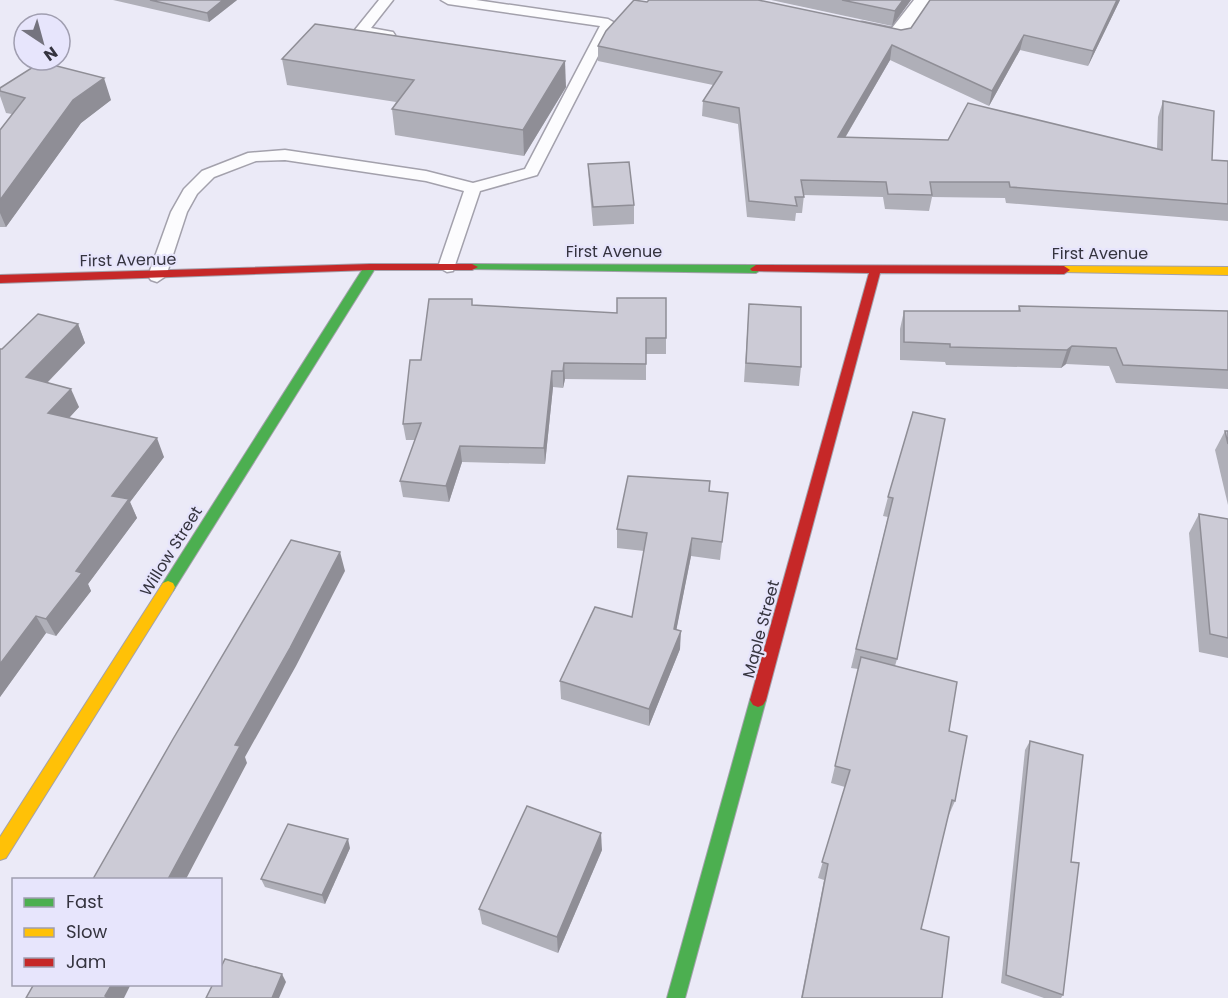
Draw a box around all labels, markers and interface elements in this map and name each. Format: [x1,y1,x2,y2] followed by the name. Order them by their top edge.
[12,12,72,72] north arrow
[39,41,62,67] text: N
[566,240,662,263] street label: First Avenue
[1052,242,1148,265] street label: First Avenue
[80,248,177,272] street label: First Avenue
[134,502,208,600] street label: Willow Street
[737,577,785,680] street label: Maple Street
[12,878,222,986] legend
[66,889,103,914] text: Fast
[66,919,108,944] text: Slow
[66,949,106,974] text: Jam

